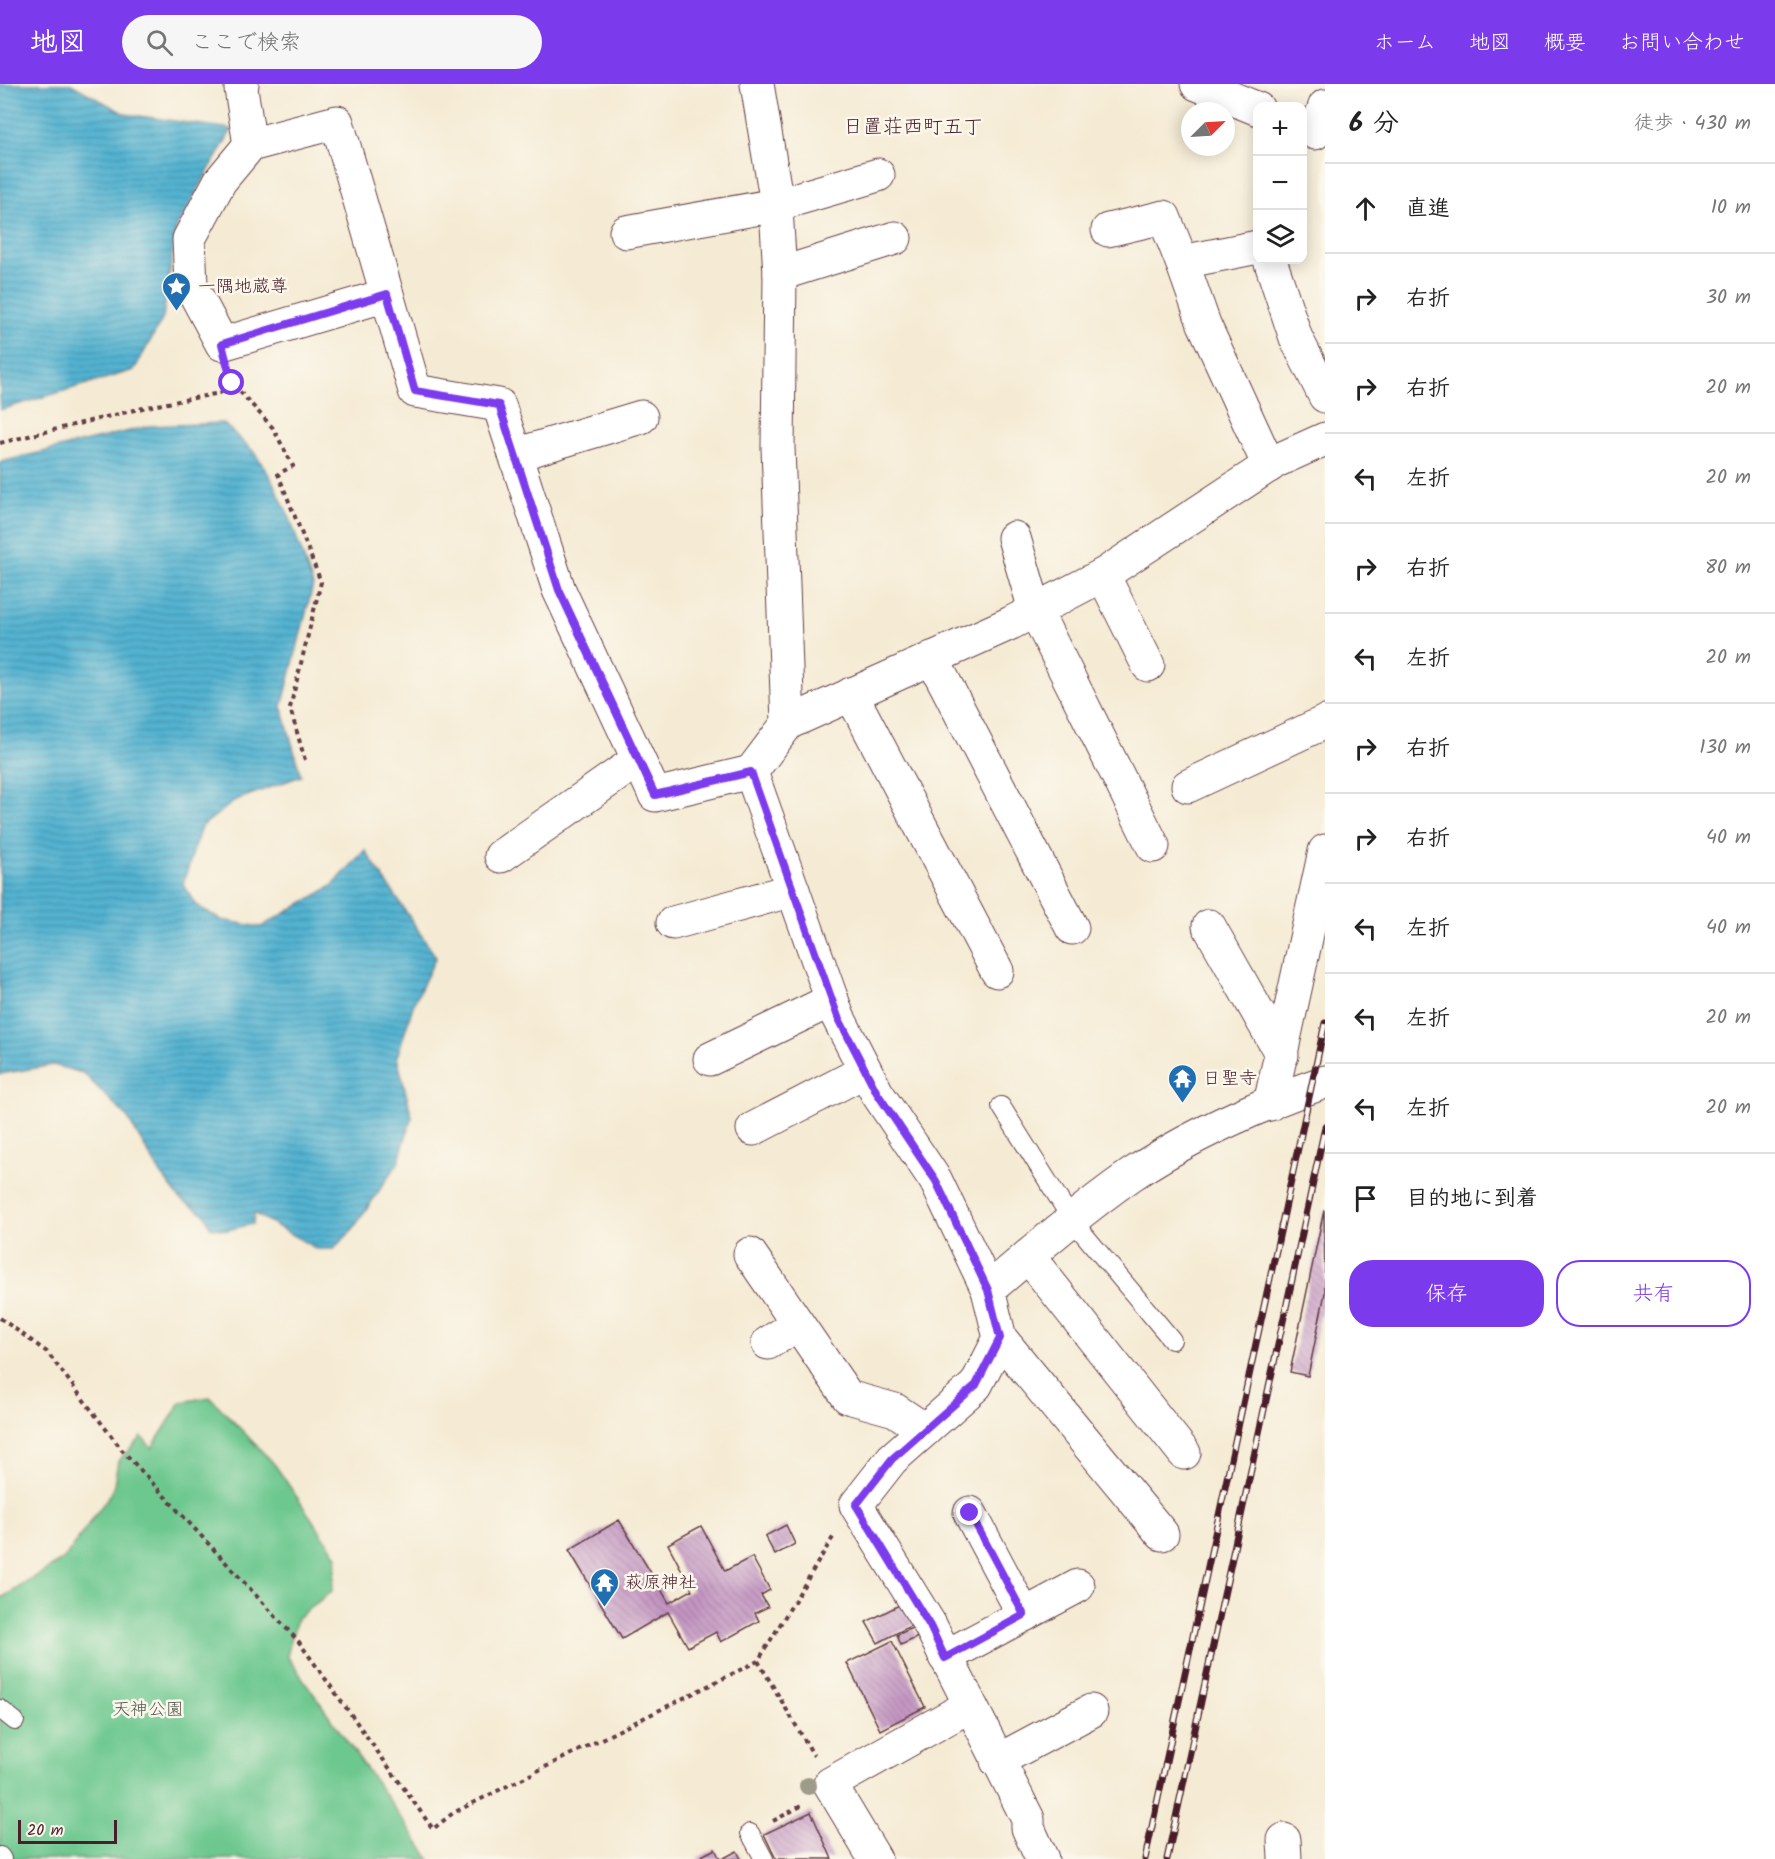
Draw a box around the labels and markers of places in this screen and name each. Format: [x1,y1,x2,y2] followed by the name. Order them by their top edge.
[161,270,193,312] place icon: 一隅地蔵尊
[198,273,288,302] place label: 一隅地蔵尊
[1166,1062,1198,1104] temple icon: 日聖寺
[1203,1065,1257,1094] place label: 日聖寺
[588,1566,620,1608] temple icon: 萩原神社
[625,1569,697,1598] place label: 萩原神社

